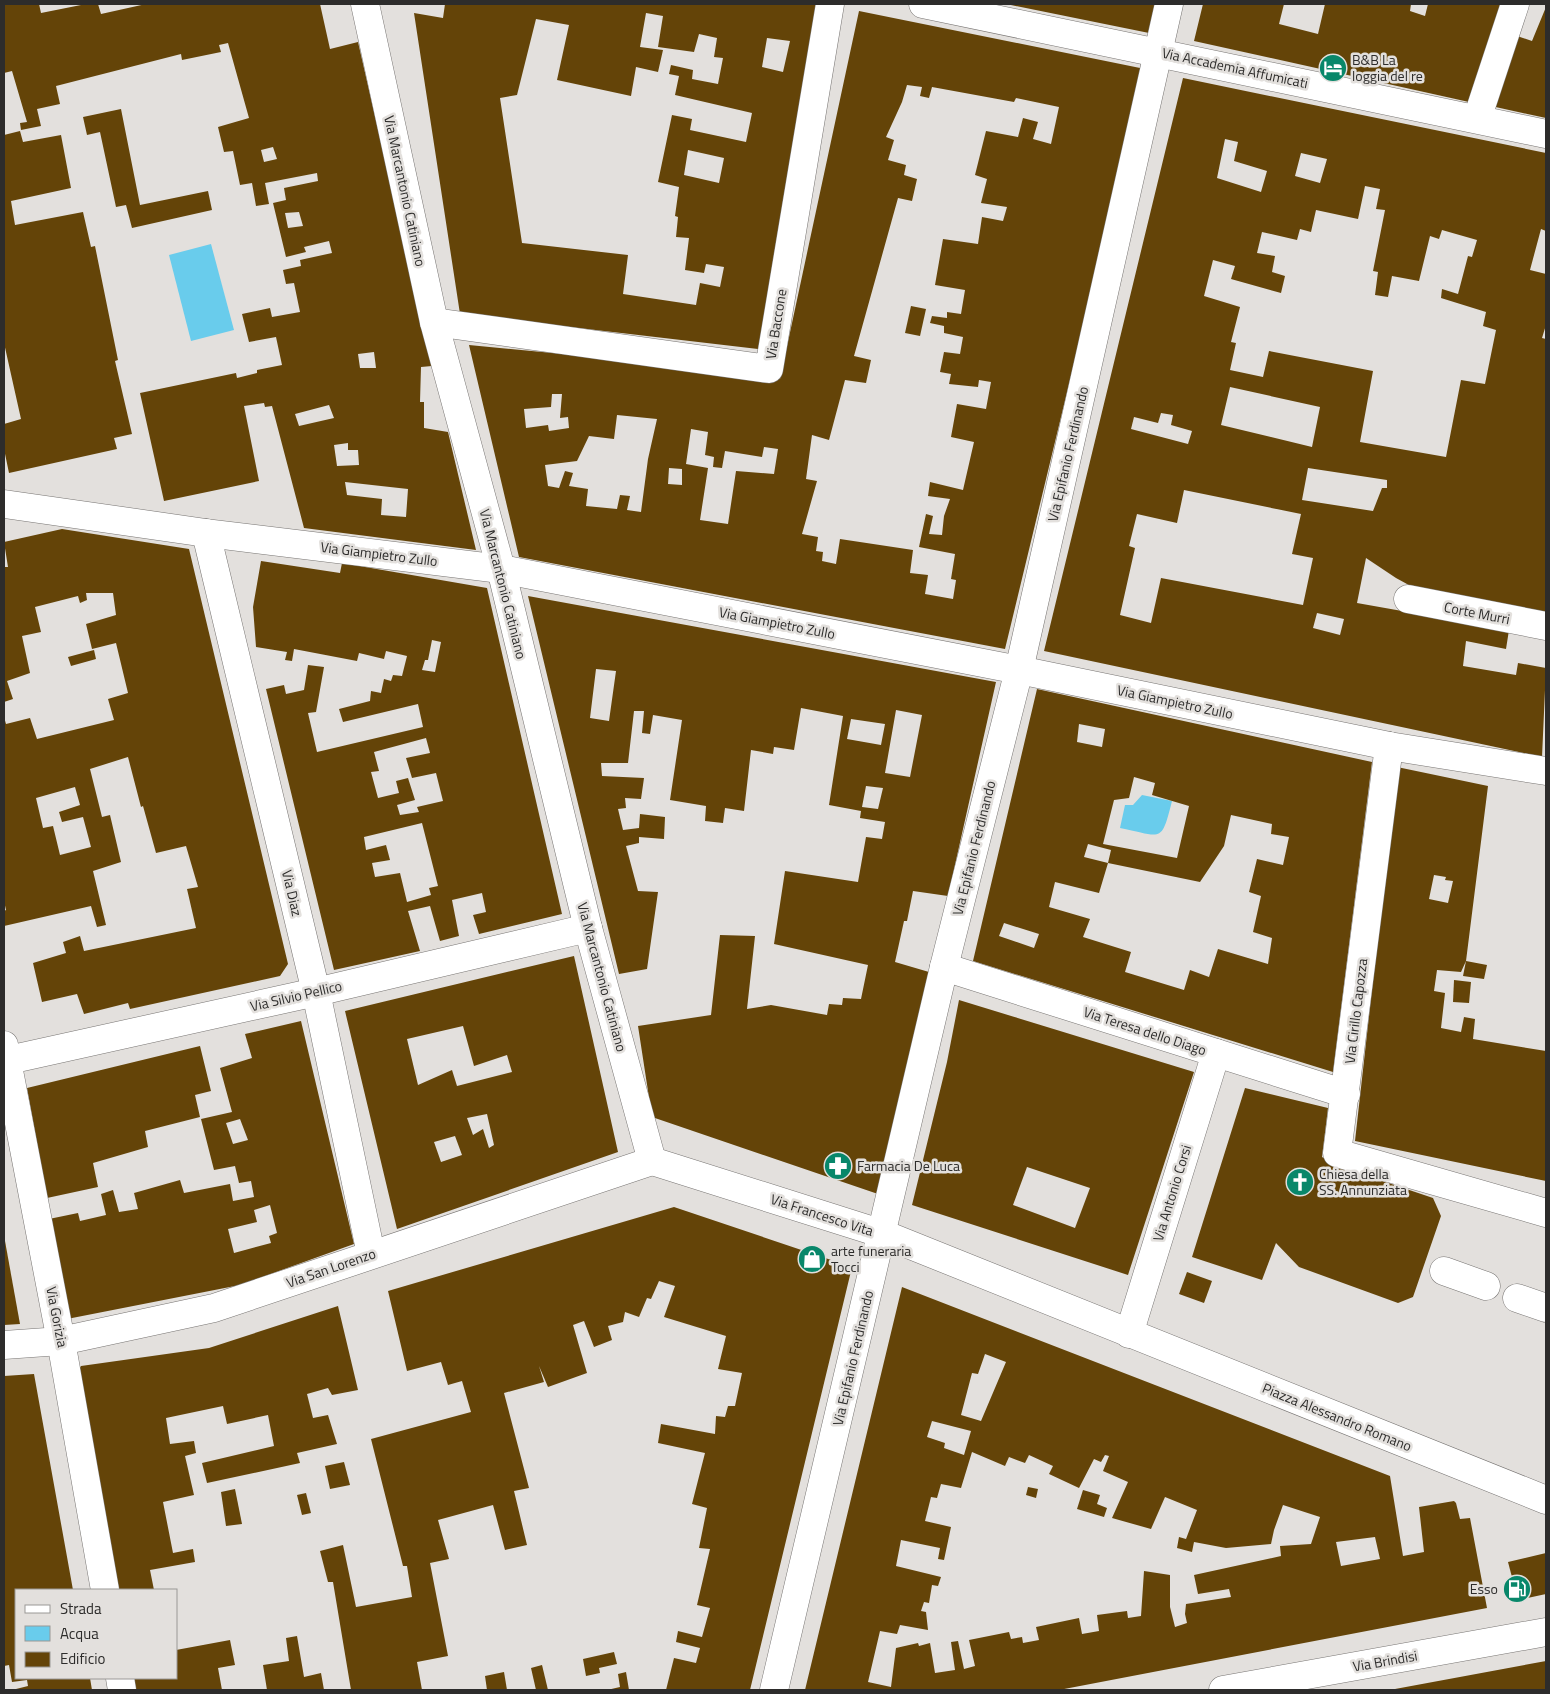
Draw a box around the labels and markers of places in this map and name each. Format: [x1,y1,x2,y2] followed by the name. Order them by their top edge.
[1352,49,1423,86] place label: B&B La loggia del re
[1318,53,1348,83] hotel icon: B&B La loggia del re
[823,1151,853,1181] pharmacy icon: Farmacia De Luca
[857,1155,960,1176] place label: Farmacia De Luca
[1319,1163,1407,1200] place label: Chiesa della SS. Annunziata
[1285,1167,1315,1197] church icon: Chiesa della SS. Annunziata
[831,1240,911,1277] place label: arte funeraria Tocci
[797,1244,827,1274] shop icon: arte funeraria Tocci
[1502,1574,1532,1604] fuel station icon: Esso
[1470,1578,1498,1599] place label: Esso

